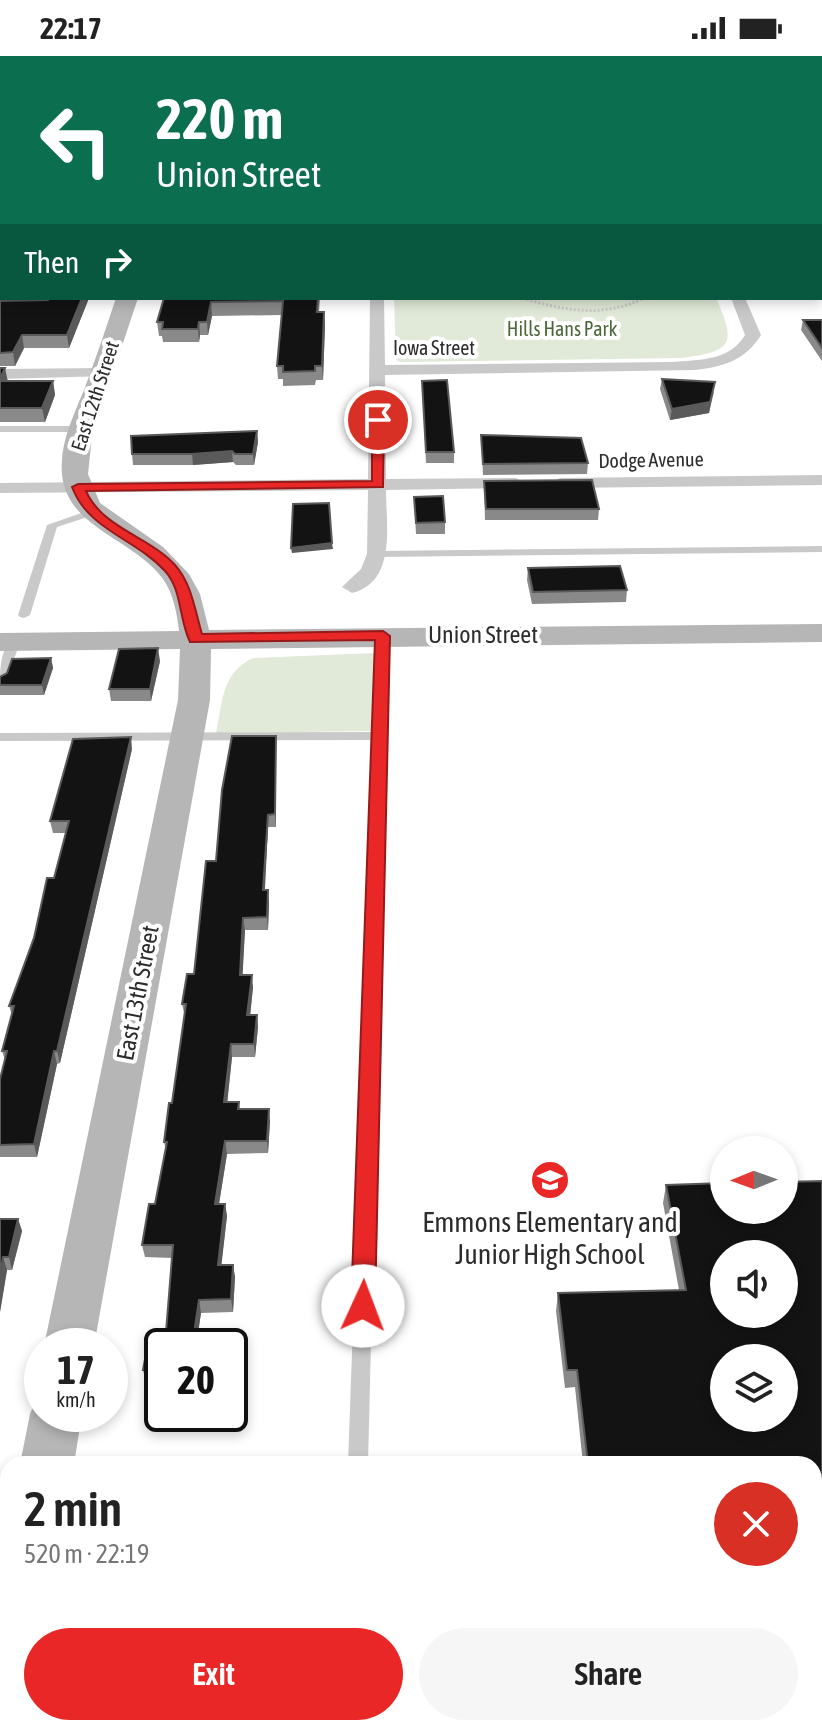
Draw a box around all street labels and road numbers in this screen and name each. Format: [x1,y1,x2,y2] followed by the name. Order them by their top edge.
[393,336,475,359] street label: Iowa Street
[66,338,123,454] street label: East 12th Street
[598,447,704,472] street label: Dodge Avenue
[428,621,538,648] street label: Union Street
[111,923,164,1063] street label: East 13th Street

